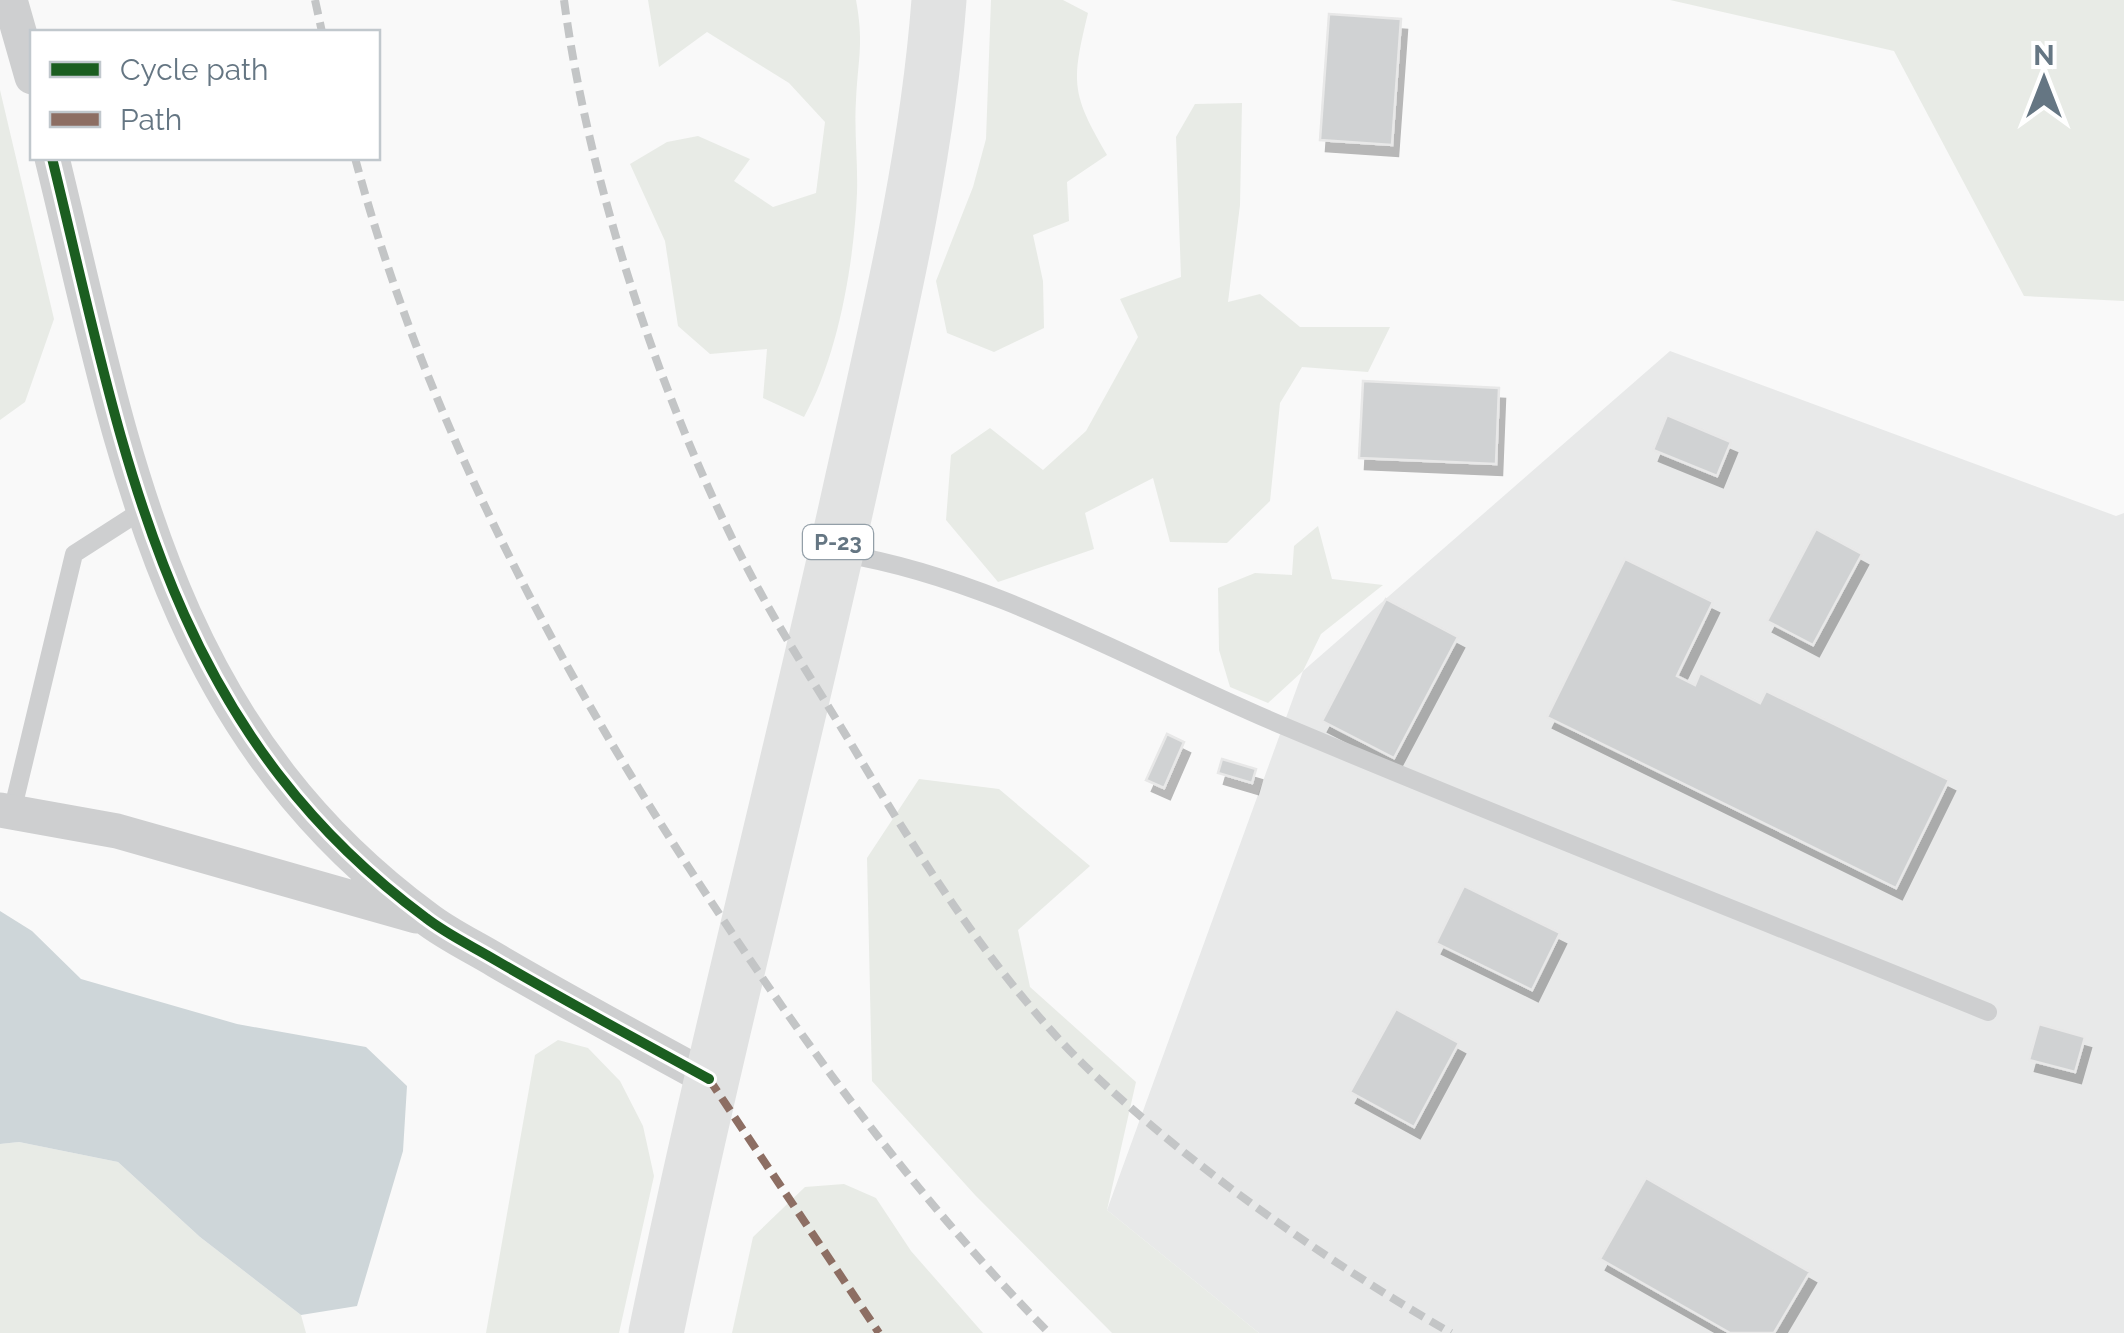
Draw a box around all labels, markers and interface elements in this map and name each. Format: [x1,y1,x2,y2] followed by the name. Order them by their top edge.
[30,30,380,160] legend
[1994,30,2094,130] north arrow
[2033,39,2055,72] text: N
[120,52,268,87] text: Cycle path
[120,102,182,137] text: Path
[803,525,873,559] road number: Р-23

